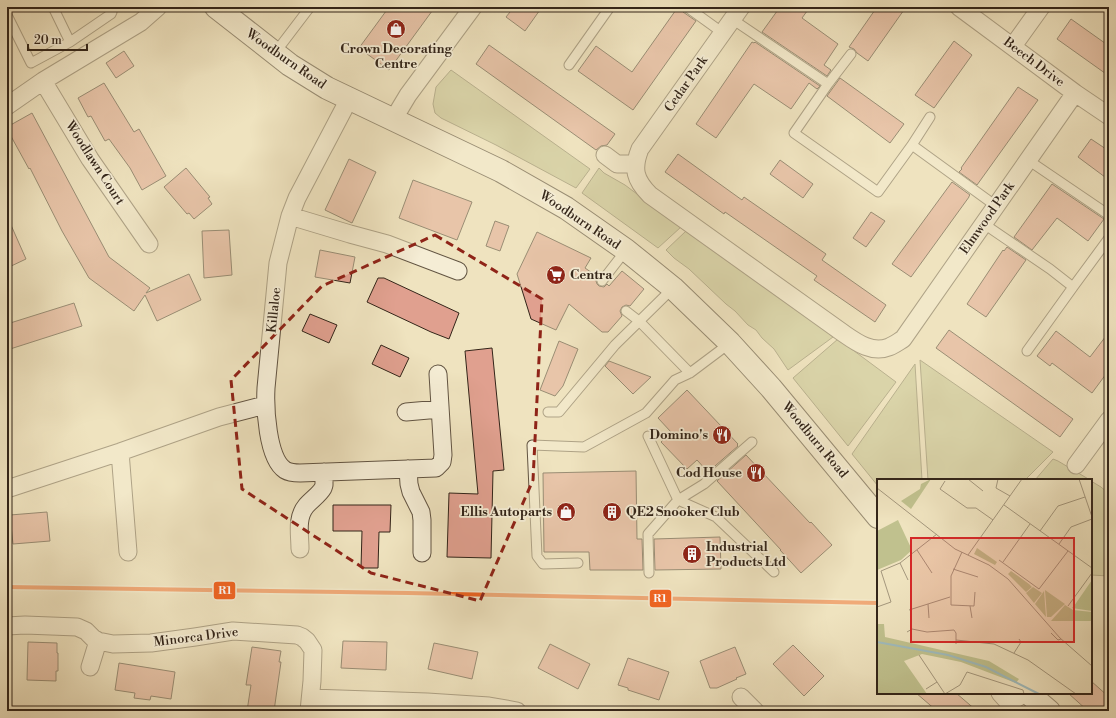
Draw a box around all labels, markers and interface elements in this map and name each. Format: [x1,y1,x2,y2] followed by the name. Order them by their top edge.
[385,18,407,40] shop icon: Crown Decorating Centre
[242,25,330,93] street label: Woodburn Road
[28,26,87,52] scale bar
[34,33,62,48] text: 20 m
[1000,33,1068,90] street label: Beech Drive
[340,41,452,72] place label: Crown Decorating Centre
[661,52,712,115] street label: Cedar Park
[61,117,128,208] street label: Woodlawn Court
[956,178,1019,257] street label: Elmwood Park
[536,186,624,253] street label: Woodburn Road
[545,264,567,286] supermarket icon: Centra
[570,267,613,283] place label: Centra
[264,286,284,334] street label: Killaloe
[778,398,852,482] street label: Woodburn Road
[711,424,733,446] restaurant icon: Domino's
[650,427,708,443] place label: Domino's
[745,462,767,484] restaurant icon: Cod House
[676,465,742,481] place label: Cod House
[877,479,1092,694] inset map
[555,501,577,523] shop icon: Ellis Autoparts
[601,501,623,523] building icon: QE2 Snooker Club
[461,504,552,520] place label: Ellis Autoparts
[626,504,740,520] place label: QE2 Snooker Club
[706,539,786,570] place label: Industrial Products Ltd
[681,543,703,565] building icon: Industrial Products Ltd
[213,581,236,600] line badge: R1
[218,584,232,598] text: R1
[649,589,672,608] line badge: R1
[653,592,667,606] text: R1
[153,624,240,650] street label: Minorca Drive

